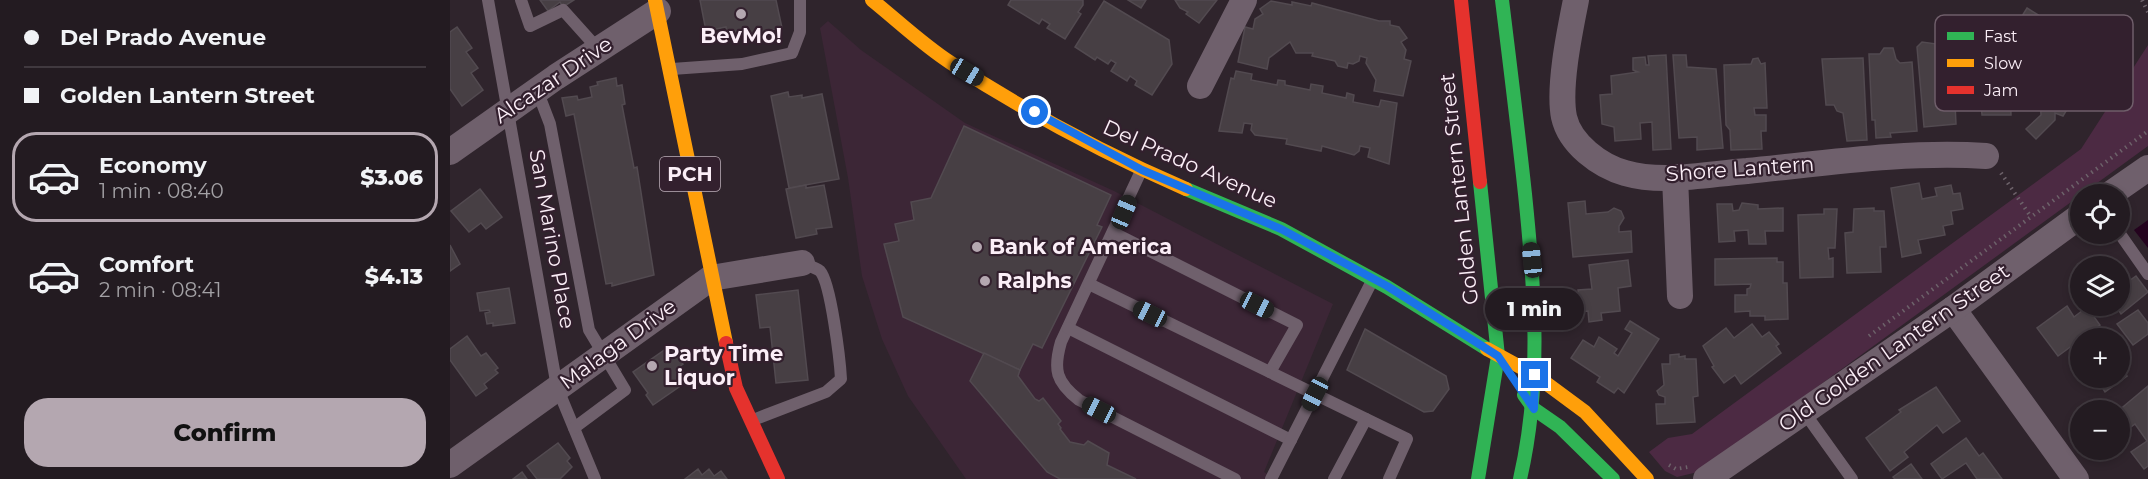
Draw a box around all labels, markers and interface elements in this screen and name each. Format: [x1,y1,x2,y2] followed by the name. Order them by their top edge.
[734,7,748,21] marker: BevMo!
[1935,15,2133,111] legend
[700,23,782,48] place label: BevMo!
[60,24,266,51] text: Del Prado Avenue
[1984,27,2018,46] text: Fast
[489,31,616,128] street label: Alcazar Drive
[1984,54,2022,73] text: Slow
[947,55,987,89] car
[1434,72,1483,306] street label: Golden Lantern Street
[1983,81,2018,100] text: Jam
[60,82,315,109] text: Golden Lantern Street
[1021,98,1048,125] route start
[1099,114,1281,213] street label: Del Prado Avenue
[524,147,581,331] street label: San Marino Place
[27,150,81,204] icon: car
[1665,151,1815,186] street label: Shore Lantern
[99,152,207,179] text: Economy
[660,157,720,191] road number: PCH
[360,164,423,191] text: $3.06
[99,179,224,203] text: 1 min · 08:40
[2070,184,2130,460] map controls
[2070,184,2130,244] button: locate
[1109,192,1139,232] car
[989,234,1172,259] place label: Bank of America
[970,240,984,254] marker: Bank of America
[1521,241,1543,279] car
[27,249,81,303] icon: car
[99,251,194,278] text: Comfort
[2070,256,2130,316] button: layers
[1774,258,2014,437] street label: Old Golden Lantern Street
[365,263,423,290] text: $4.13
[997,268,1072,293] place label: Ralphs
[978,274,992,288] marker: Ralphs
[99,278,221,302] text: 2 min · 08:41
[1486,288,1584,330] callout: 1 min
[1237,289,1277,321] car
[555,293,681,394] street label: Malaga Drive
[1507,297,1562,321] text: 1 min
[1130,298,1170,330] car
[2070,328,2130,388] button: +
[664,341,783,390] place label: Party Time Liquor
[645,359,659,373] marker: Party Time Liquor
[1521,361,1548,388] route end
[1299,374,1331,414] car
[1079,394,1119,426] car
[24,398,426,467] button: Confirm
[2070,400,2130,460] button: −

